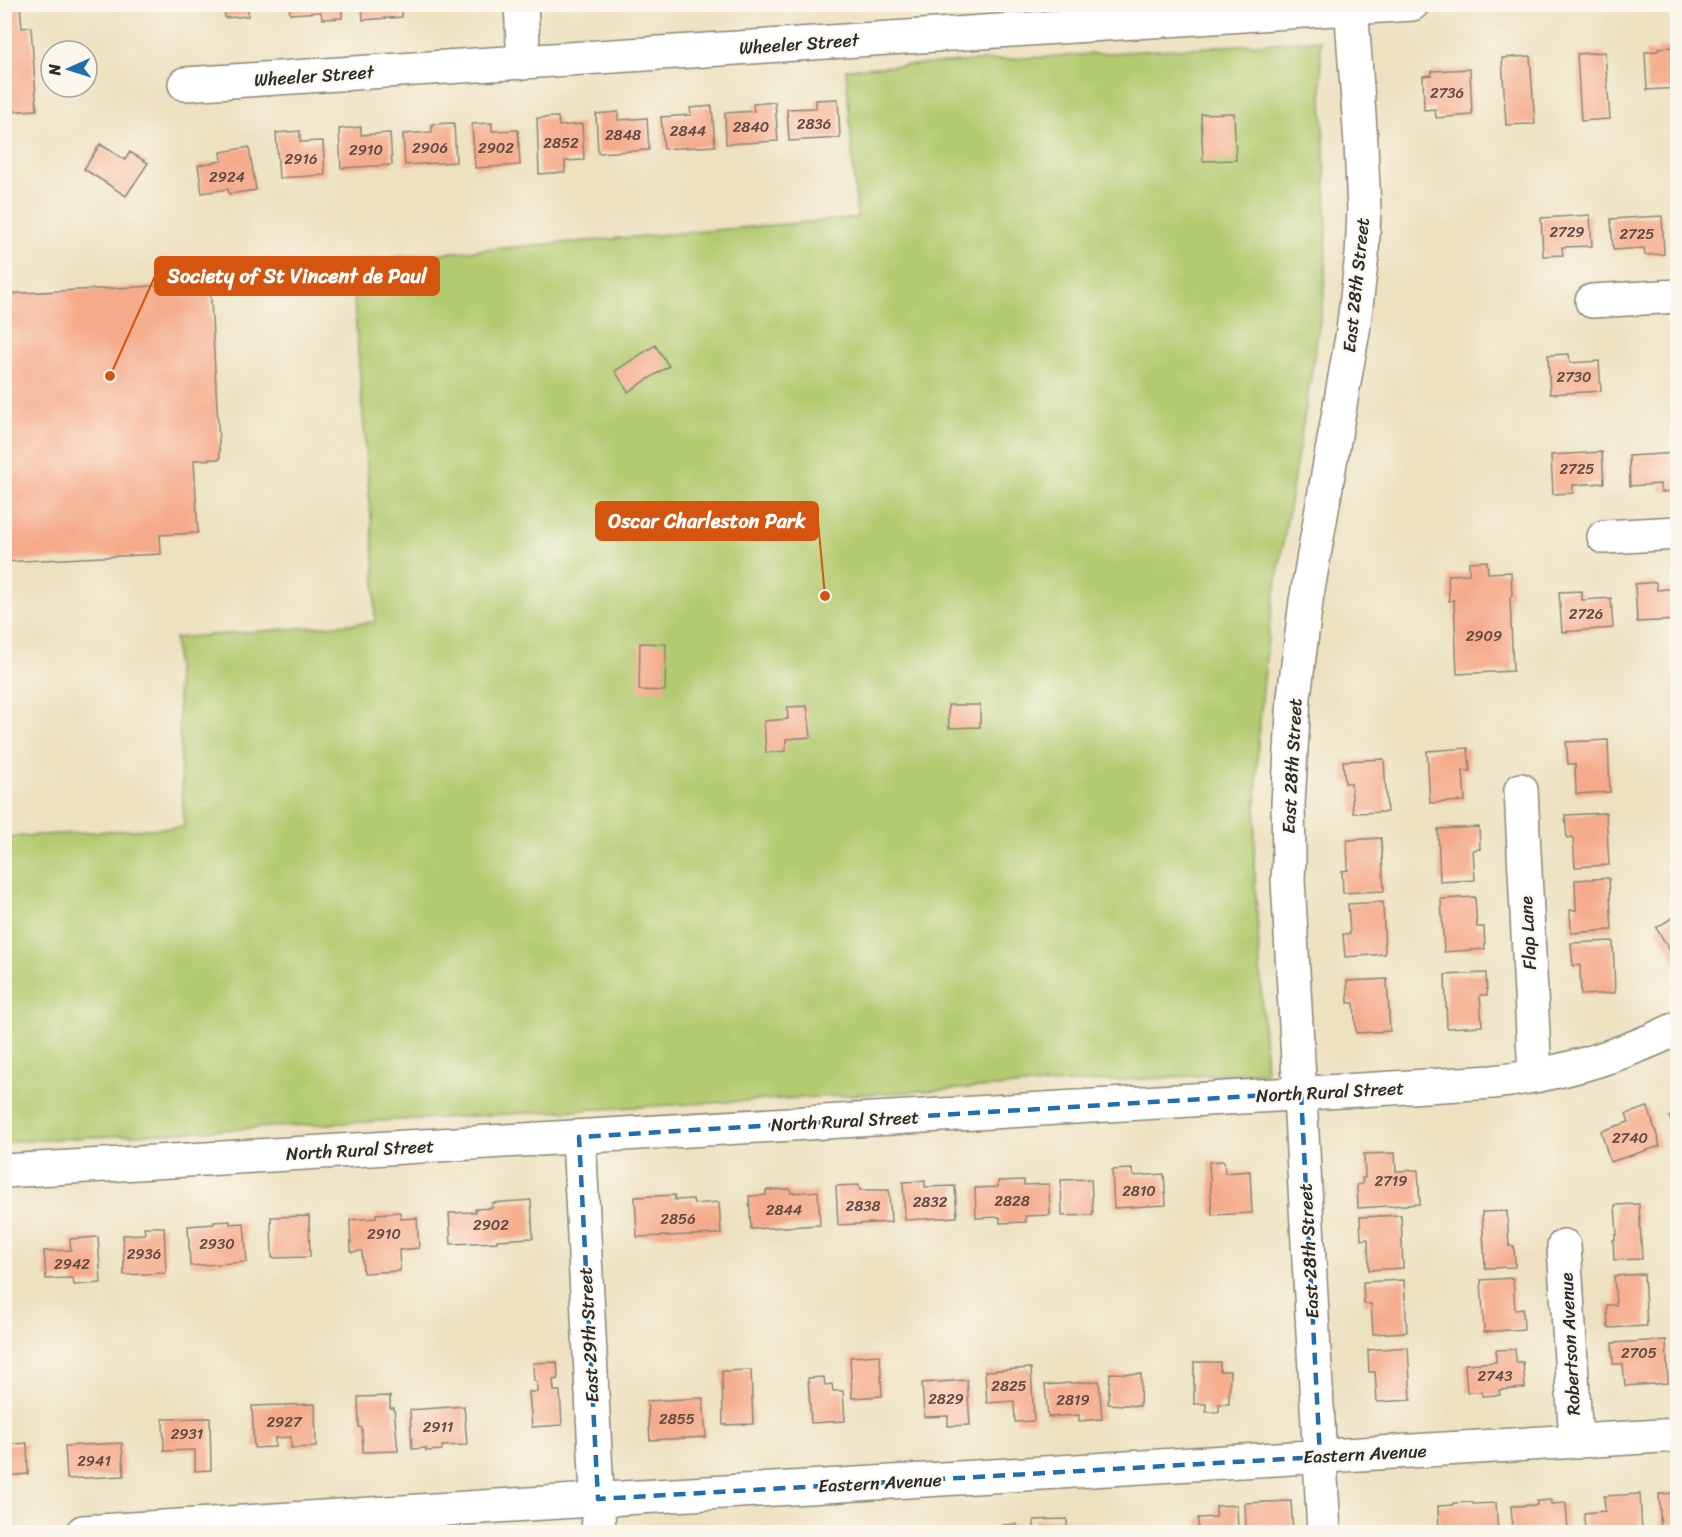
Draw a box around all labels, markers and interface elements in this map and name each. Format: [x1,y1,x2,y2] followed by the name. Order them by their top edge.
[738,24,861,64] street label: Wheeler Street
[39,39,99,99] north arrow
[253,56,376,96] street label: Wheeler Street
[40,63,69,77] text: N
[1430,80,1464,106] house number: 2736
[797,111,831,137] house number: 2836
[733,114,769,140] house number: 2840
[670,118,706,144] house number: 2844
[605,122,641,148] house number: 2848
[543,130,579,156] house number: 2852
[412,135,448,161] house number: 2906
[478,135,514,161] house number: 2902
[349,137,383,163] house number: 2910
[285,146,317,172] house number: 2916
[209,164,245,190] house number: 2924
[1333,216,1379,354] street label: East 28th Street
[1549,219,1585,245] house number: 2729
[1619,221,1655,247] house number: 2725
[155,257,439,295] callout: Society of St Vincent de Paul
[166,259,428,294] text: Society of St Vincent de Paul
[1557,364,1591,390] house number: 2730
[1559,456,1595,482] house number: 2725
[596,502,818,540] callout: Oscar Charleston Park
[608,504,806,539] text: Oscar Charleston Park
[1569,601,1603,627] house number: 2726
[1466,623,1502,649] house number: 2909
[1272,697,1312,834] street label: East 28th Street
[1510,895,1546,971] street label: Flap Lane
[1255,1072,1405,1112] street label: North Rural Street
[770,1101,920,1141] street label: North Rural Street
[1612,1125,1648,1151] house number: 2740
[285,1130,435,1170] street label: North Rural Street
[1375,1168,1407,1194] house number: 2719
[1122,1178,1156,1204] house number: 2810
[1289,1182,1329,1319] street label: East 28th Street
[994,1188,1030,1214] house number: 2828
[913,1189,948,1215] house number: 2832
[846,1193,880,1219] house number: 2838
[766,1197,802,1223] house number: 2844
[660,1206,696,1232] house number: 2856
[473,1212,509,1238] house number: 2902
[367,1221,401,1247] house number: 2910
[199,1231,235,1257] house number: 2930
[127,1241,161,1267] house number: 2936
[54,1251,90,1277] house number: 2942
[569,1266,609,1404] street label: East 29th Street
[1550,1272,1590,1416] street label: Robertson Avenue
[1621,1340,1657,1366] house number: 2705
[1478,1363,1512,1389] house number: 2743
[991,1373,1027,1399] house number: 2825
[928,1386,964,1412] house number: 2829
[1056,1387,1090,1413] house number: 2819
[659,1406,695,1432] house number: 2855
[266,1409,303,1435] house number: 2927
[423,1414,453,1440] house number: 2911
[171,1421,203,1447] house number: 2931
[1302,1435,1428,1473] street label: Eastern Avenue
[77,1448,111,1474] house number: 2941
[817,1464,943,1502] street label: Eastern Avenue

